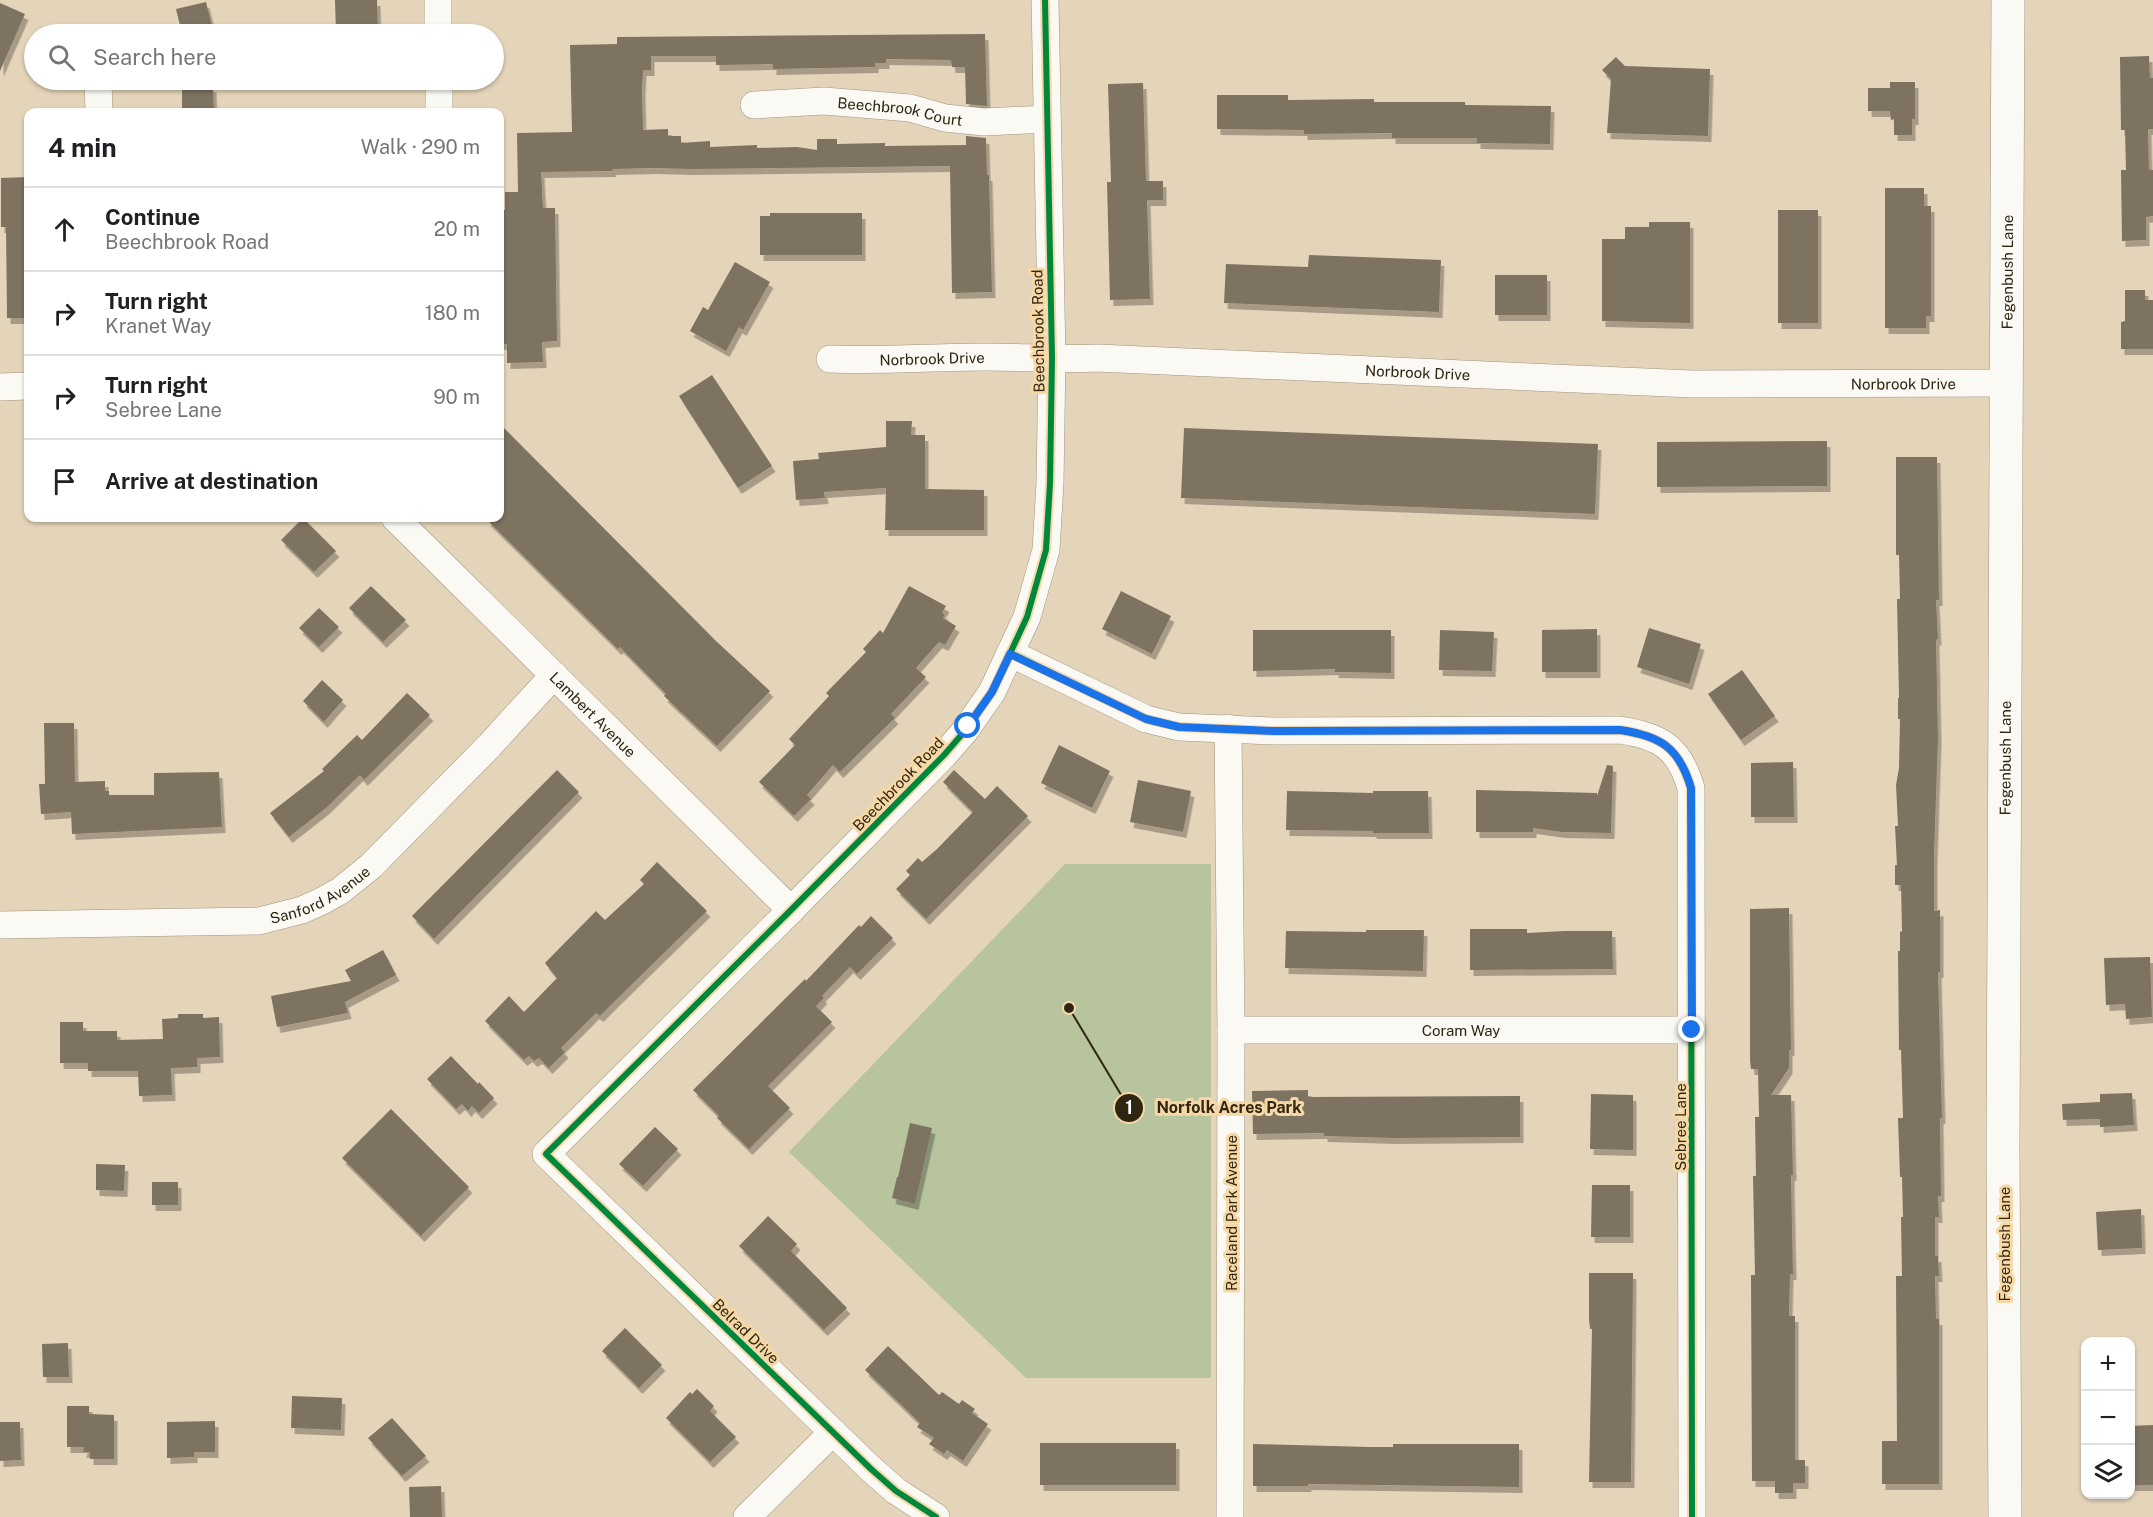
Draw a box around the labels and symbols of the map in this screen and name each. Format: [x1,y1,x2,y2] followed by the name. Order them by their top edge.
[837,94,963,128] street label: Beechbrook Court
[1998,215,2016,329] street label: Fegenbush Lane
[1028,269,1048,393] street label: Beechbrook Road
[879,348,985,368] street label: Norbrook Drive
[1365,361,1471,383] street label: Norbrook Drive
[1851,375,1956,392] street label: Norbrook Drive
[547,668,640,760] street label: Lambert Avenue
[1996,701,2013,815] street label: Fegenbush Lane
[954,712,980,738] route start
[849,734,947,834] street label: Beechbrook Road
[268,862,373,926] street label: Sanford Avenue
[1678,1016,1704,1042] route end
[1422,1022,1500,1039] street label: Coram Way
[1672,1083,1689,1171] street label: Sebree Lane
[1114,1091,1313,1125] callout: Norfolk Acres Park
[1125,1097,1133,1118] text: 1
[1157,1098,1301,1117] text: Norfolk Acres Park
[1223,1135,1240,1291] street label: Raceland Park Avenue
[1996,1187,2013,1301] street label: Fegenbush Lane
[709,1295,783,1367] street label: Belrad Drive

